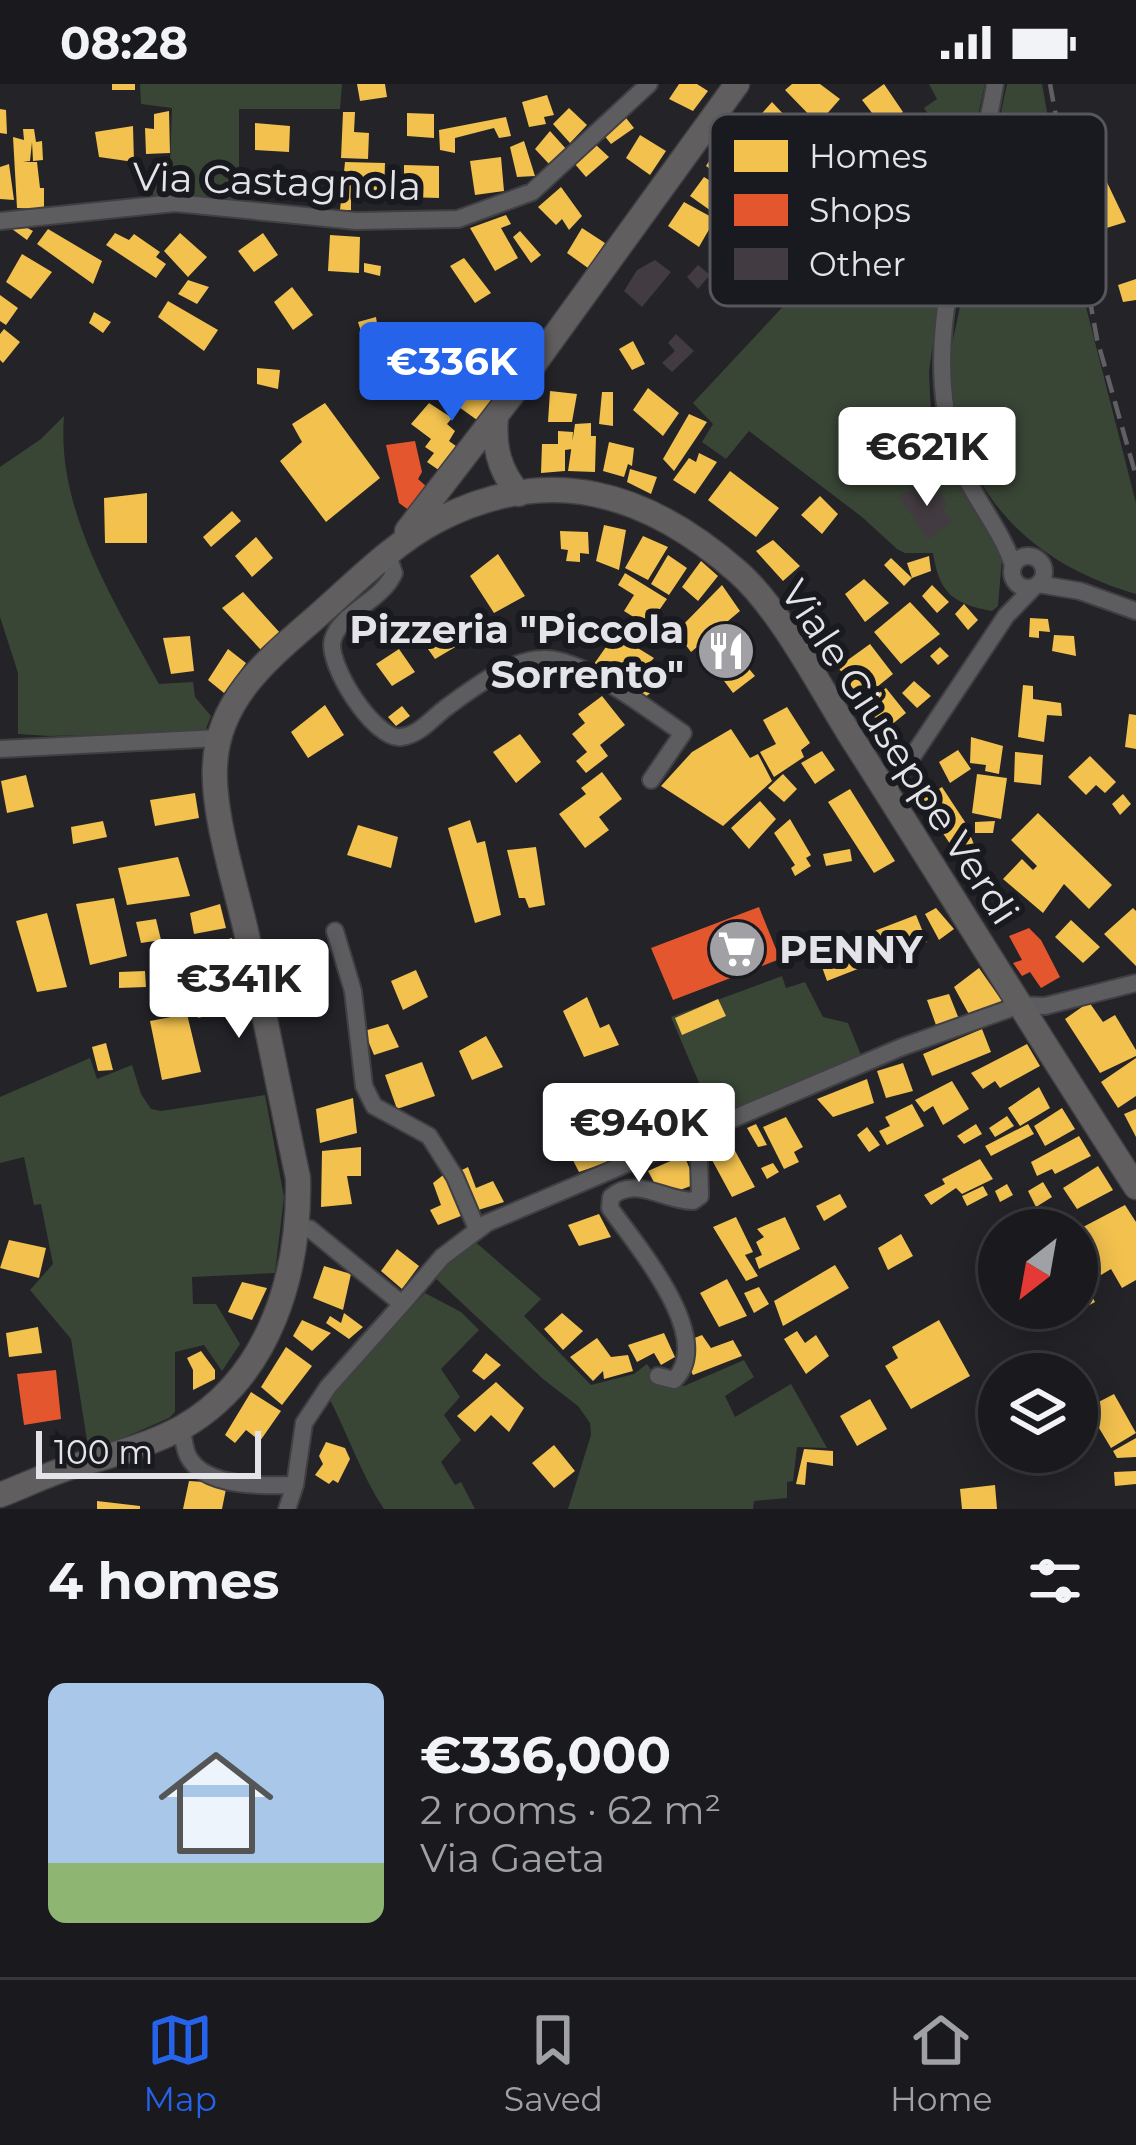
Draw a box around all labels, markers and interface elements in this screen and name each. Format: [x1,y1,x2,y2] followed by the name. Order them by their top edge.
[60,15,188,70] text: 08:28
[710,114,1106,306] legend
[809,136,928,176] text: Homes
[132,152,422,210] street label: Via Castagnola
[809,190,911,230] text: Shops
[809,244,906,284] text: Other
[368,322,536,424] pin: €336K
[386,337,518,385] text: €336K
[843,407,1011,509] pin: €621K
[866,422,988,470] text: €621K
[771,571,1029,933] street label: Viale Giuseppe Verdi
[349,605,684,698] place label: Pizzeria "Piccola Sorrento"
[695,620,757,682] restaurant icon: Pizzeria "Piccola Sorrento"
[706,918,768,980] supermarket icon: PENNY
[779,925,923,973] place label: PENNY
[155,939,323,1041] pin: €341K
[177,954,301,1002] text: €341K
[555,1083,723,1185] pin: €940K
[570,1098,708,1146] text: €940K
[978,1209,1098,1329] north arrow
[978,1209,1098,1473] map controls
[978,1353,1098,1473] button: layers
[36,1425,261,1478] scale bar
[54,1432,153,1472] text: 100 m
[1022,1548,1088,1614] icon: filters
[48,1550,279,1612] text: 4 homes
[420,1724,671,1786] text: €336,000
[144,1731,288,1875] icon: home
[420,1786,721,1834] text: 2 rooms · 62 m²
[420,1834,605,1882] text: Via Gaeta
[144,2007,217,2119] tab: Map
[504,2007,603,2119] tab: Saved
[890,2007,992,2119] tab: Home

